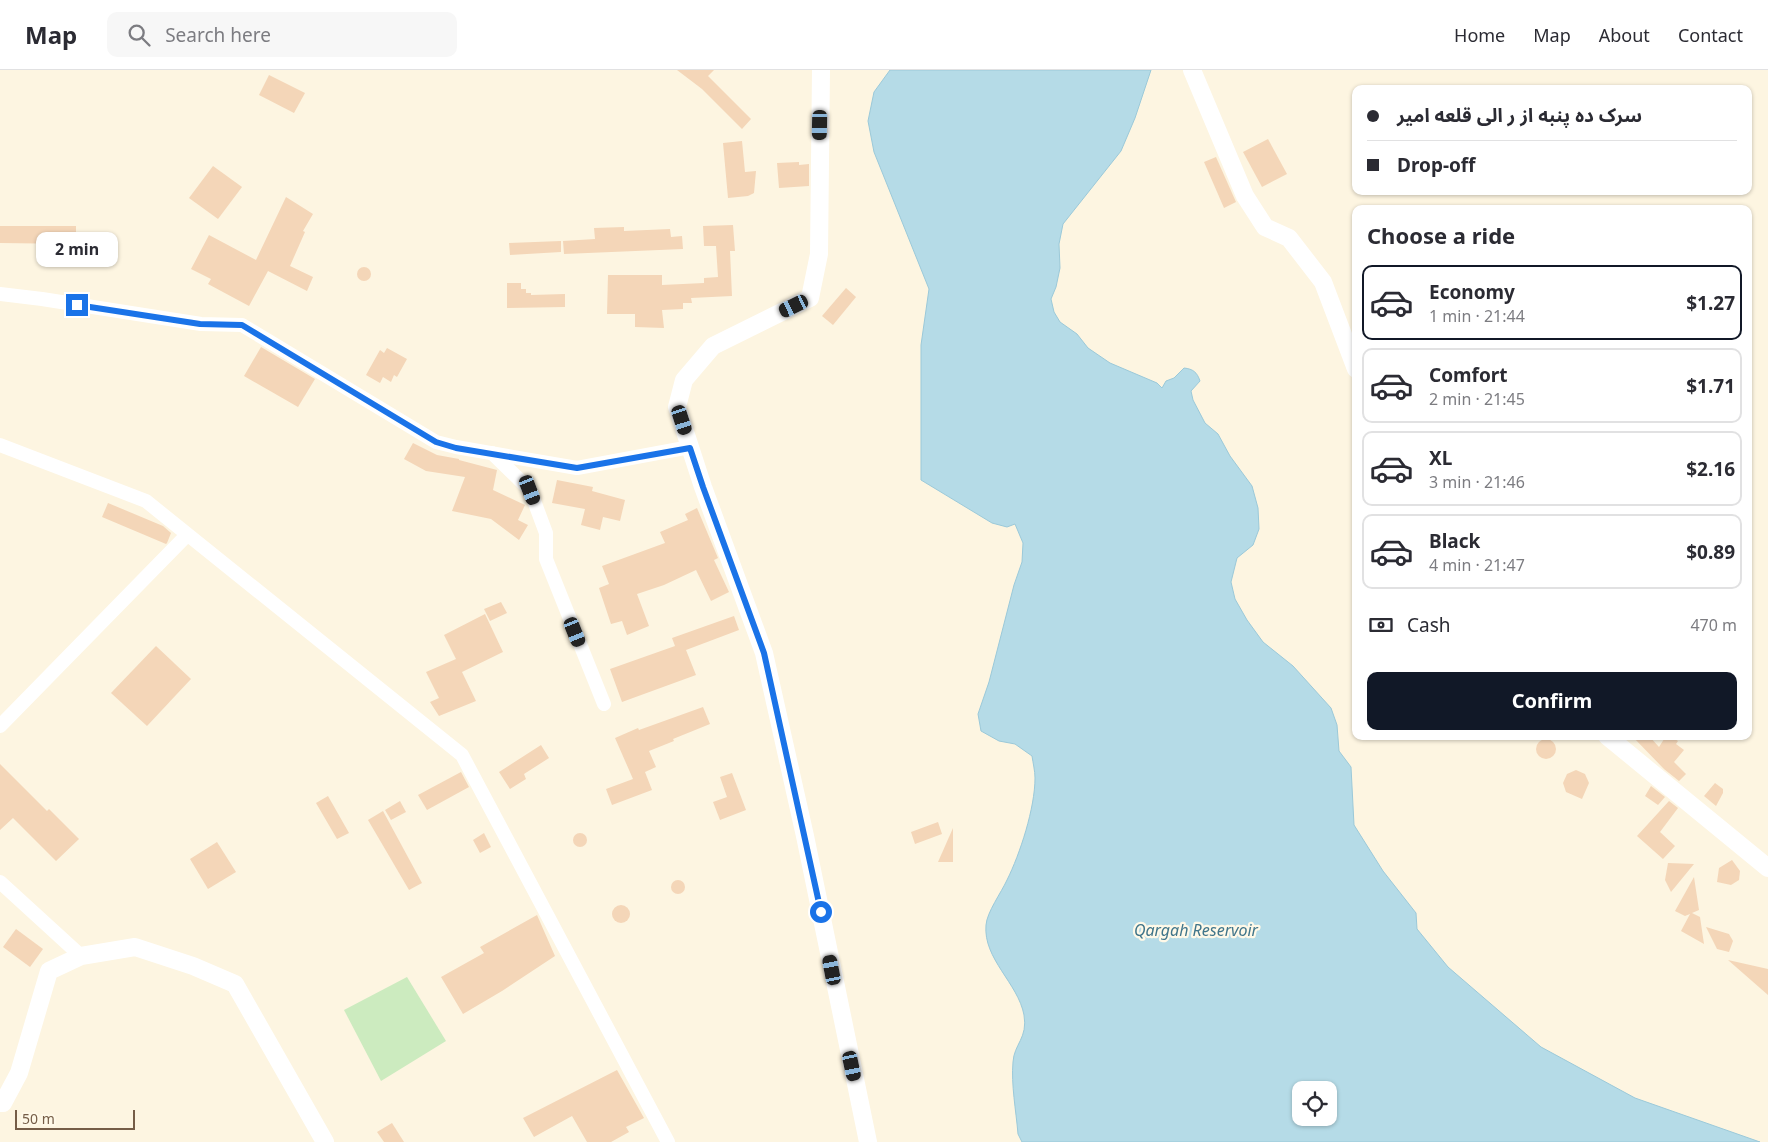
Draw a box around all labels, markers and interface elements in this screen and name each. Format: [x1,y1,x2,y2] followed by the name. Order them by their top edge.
[107,12,457,57] search box
[25,18,77,51] text: Map
[125,21,153,49] icon: search
[165,22,271,48] text: Search here
[1454,23,1505,47] text: Home
[1533,23,1571,47] text: Map
[1599,23,1650,47] text: About
[1678,23,1743,47] text: Contact
[1397,102,1642,128] text: سرک ده پنبه از ر الی قلعه امیر
[812,110,827,140] car
[1397,152,1476,178] text: Drop-off
[1367,220,1515,250] text: Choose a ride
[36,232,118,268] callout: 2 min
[55,238,99,260] text: 2 min
[1429,279,1515,305] text: Economy
[1369,280,1414,325] icon: car
[1686,290,1735,316] text: $1.27
[777,293,810,319] car
[66,294,88,316] route end
[1429,305,1525,327] text: 1 min · 21:44
[1429,362,1508,388] text: Comfort
[1369,363,1414,408] icon: car
[1686,373,1735,399] text: $1.71
[1429,388,1525,410] text: 2 min · 21:45
[670,403,693,437] car
[1429,445,1452,471] text: XL
[1369,446,1414,491] icon: car
[1686,456,1735,482] text: $2.16
[1429,471,1525,493] text: 3 min · 21:46
[517,473,542,507] car
[1429,528,1480,554] text: Black
[1369,529,1414,574] icon: car
[1686,539,1735,565] text: $0.89
[1429,554,1525,576] text: 4 min · 21:47
[1367,611,1395,639] icon: cash
[1407,612,1451,638] text: Cash
[1690,614,1737,636] text: 470 m
[562,615,587,649] car
[1367,672,1737,730] button: Confirm
[810,901,832,923] route start
[1134,919,1259,941] water label: Qargah Reservoir
[821,954,842,986] car
[841,1050,862,1082] car
[1292,1081,1337,1126] map controls
[1292,1081,1337,1126] button: locate
[15,1107,135,1130] scale bar
[22,1109,55,1128] text: 50 m

